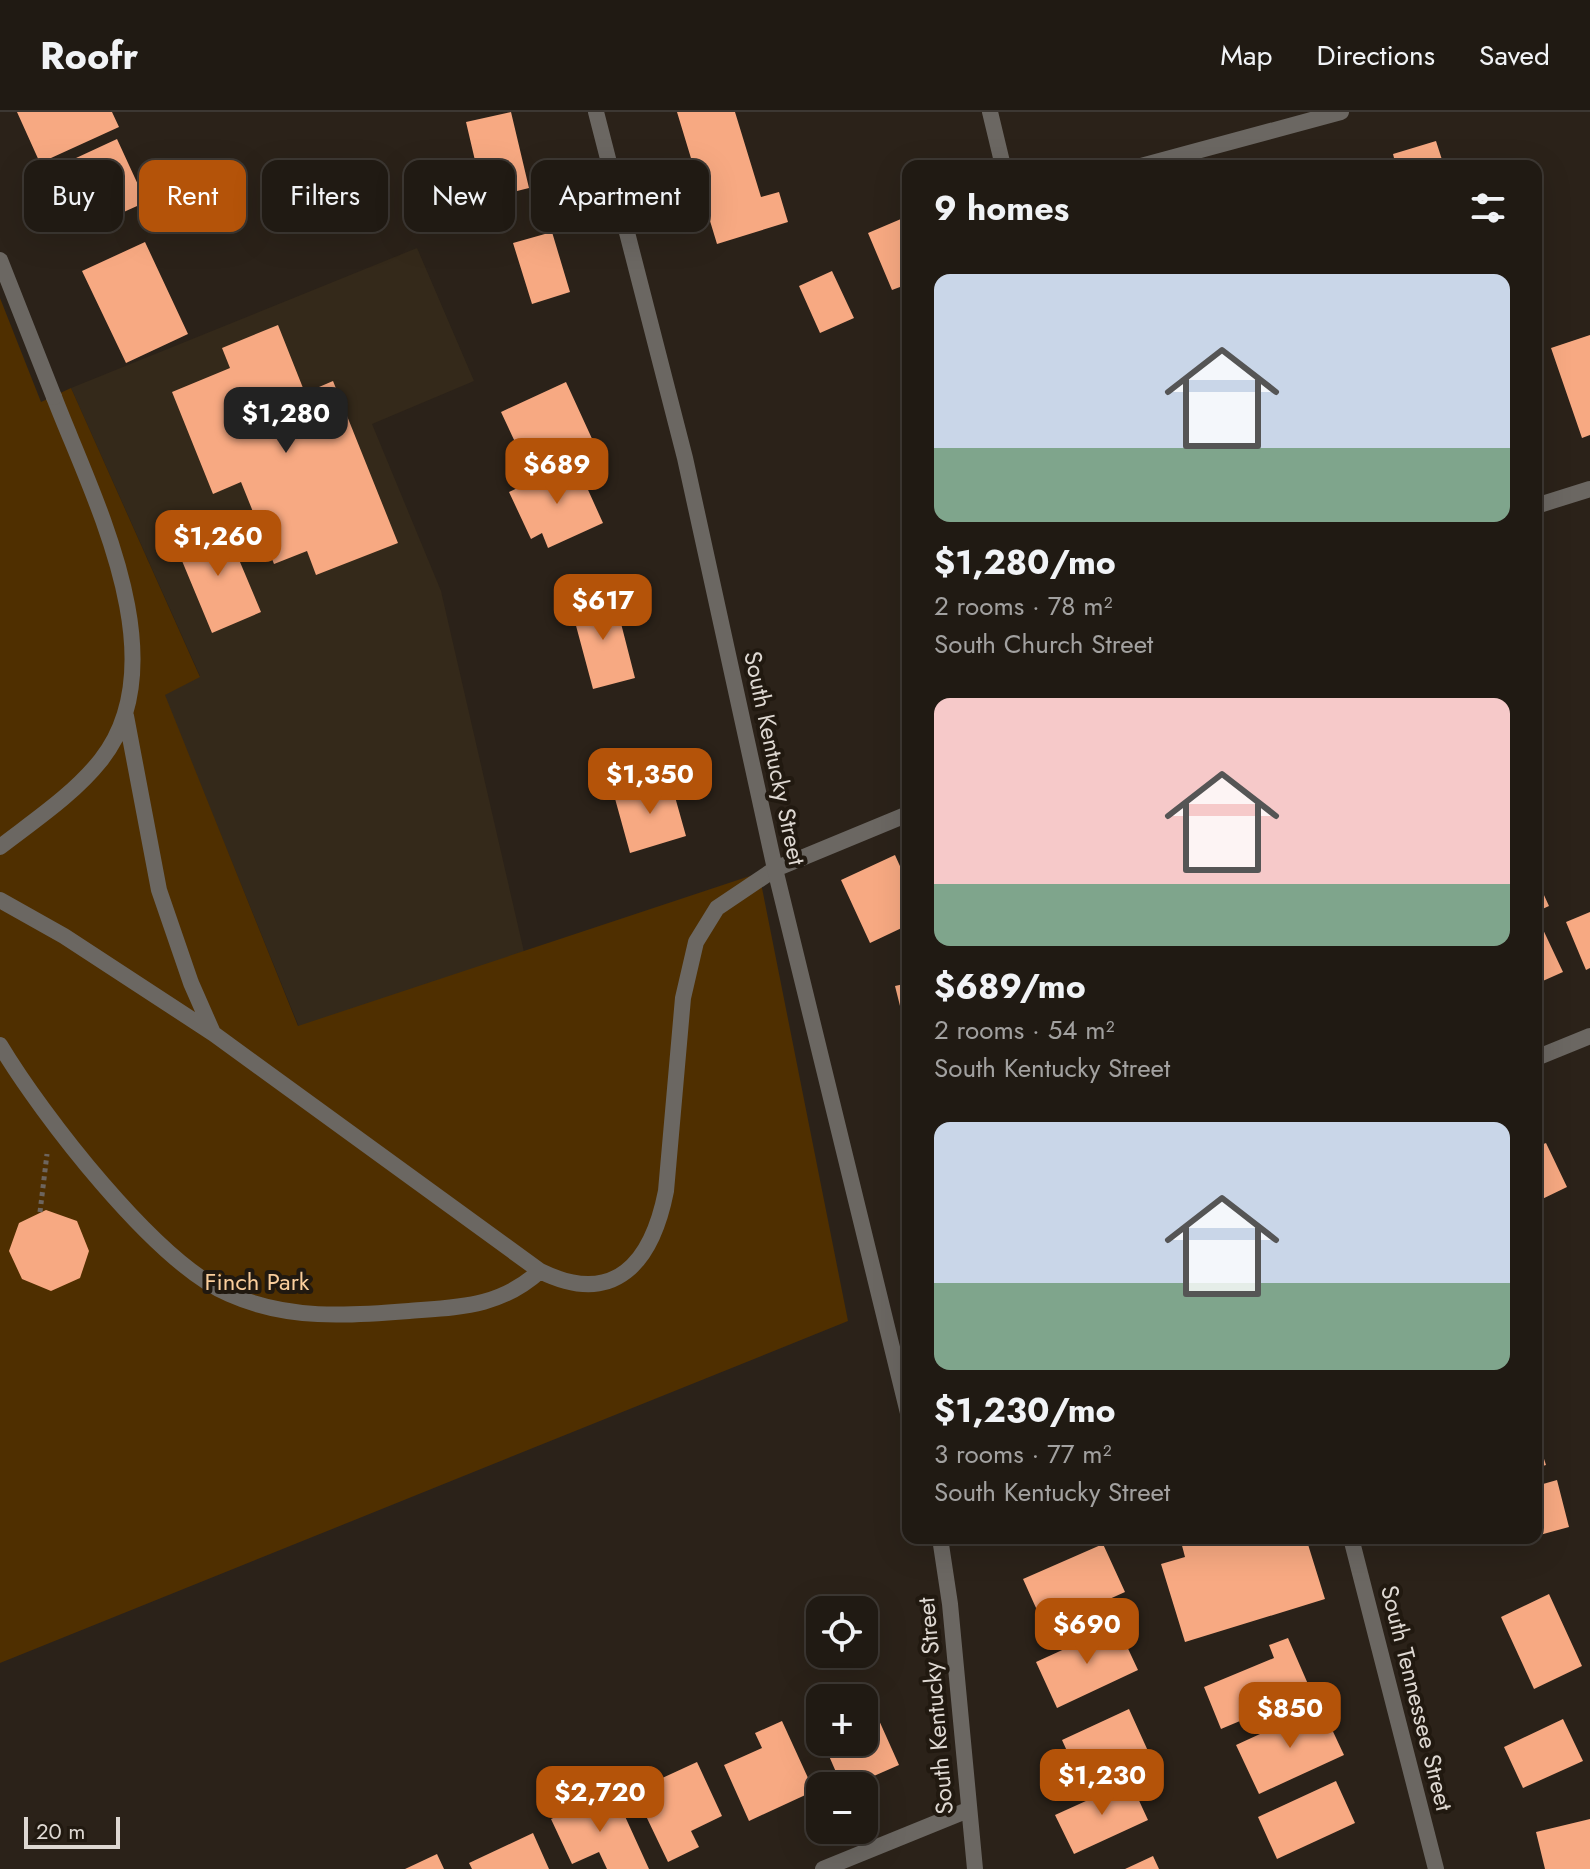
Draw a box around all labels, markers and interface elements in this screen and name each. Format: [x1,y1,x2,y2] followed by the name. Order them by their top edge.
[40,28,138,83] text: Roofr
[1220,35,1272,76] text: Map
[1316,35,1435,76] text: Directions
[1479,35,1550,76] text: Saved
[24,160,123,232] chip: Buy
[139,160,246,232] chip: Rent
[262,160,388,232] chip: Filters
[404,160,515,232] chip: New
[531,160,709,232] chip: Apartment
[934,184,1069,233] text: 9 homes
[1466,186,1510,230] icon: filters
[1150,326,1294,470] icon: home
[221,387,351,455] pin: $1,280
[242,394,330,432] text: $1,280
[510,438,604,506] pin: $689
[523,445,591,483] text: $689
[153,510,283,578] pin: $1,260
[173,517,263,555] text: $1,260
[934,538,1116,587] text: $1,280/mo
[556,574,650,642] pin: $617
[572,581,634,619] text: $617
[934,587,1113,625] text: 2 rooms · 78 m²
[934,625,1153,663] text: South Church Street
[735,648,815,868] street label: South Kentucky Street
[585,748,715,816] pin: $1,350
[1150,750,1294,894] icon: home
[606,755,694,793] text: $1,350
[934,962,1086,1011] text: $689/mo
[934,1011,1115,1049] text: 2 rooms · 54 m²
[934,1049,1170,1087] text: South Kentucky Street
[1150,1174,1294,1318] icon: home
[205,1264,310,1299] park label: Finch Park
[934,1386,1116,1435] text: $1,230/mo
[934,1435,1111,1473] text: 3 rooms · 77 m²
[934,1473,1170,1511] text: South Kentucky Street
[1372,1581,1462,1815] street label: South Tennessee Street
[806,1596,878,1844] map controls
[806,1596,878,1668] button: locate
[908,1596,962,1816] street label: South Kentucky Street
[1040,1598,1134,1666] pin: $690
[1053,1605,1121,1643] text: $690
[1243,1682,1337,1750] pin: $850
[806,1684,878,1756] button: +
[1257,1689,1323,1727] text: $850
[1037,1749,1167,1817] pin: $1,230
[1058,1756,1146,1794] text: $1,230
[535,1766,665,1834] pin: $2,720
[806,1772,878,1844] button: −
[554,1773,646,1811] text: $2,720
[24,1813,120,1849] scale bar
[36,1815,85,1847] text: 20 m

